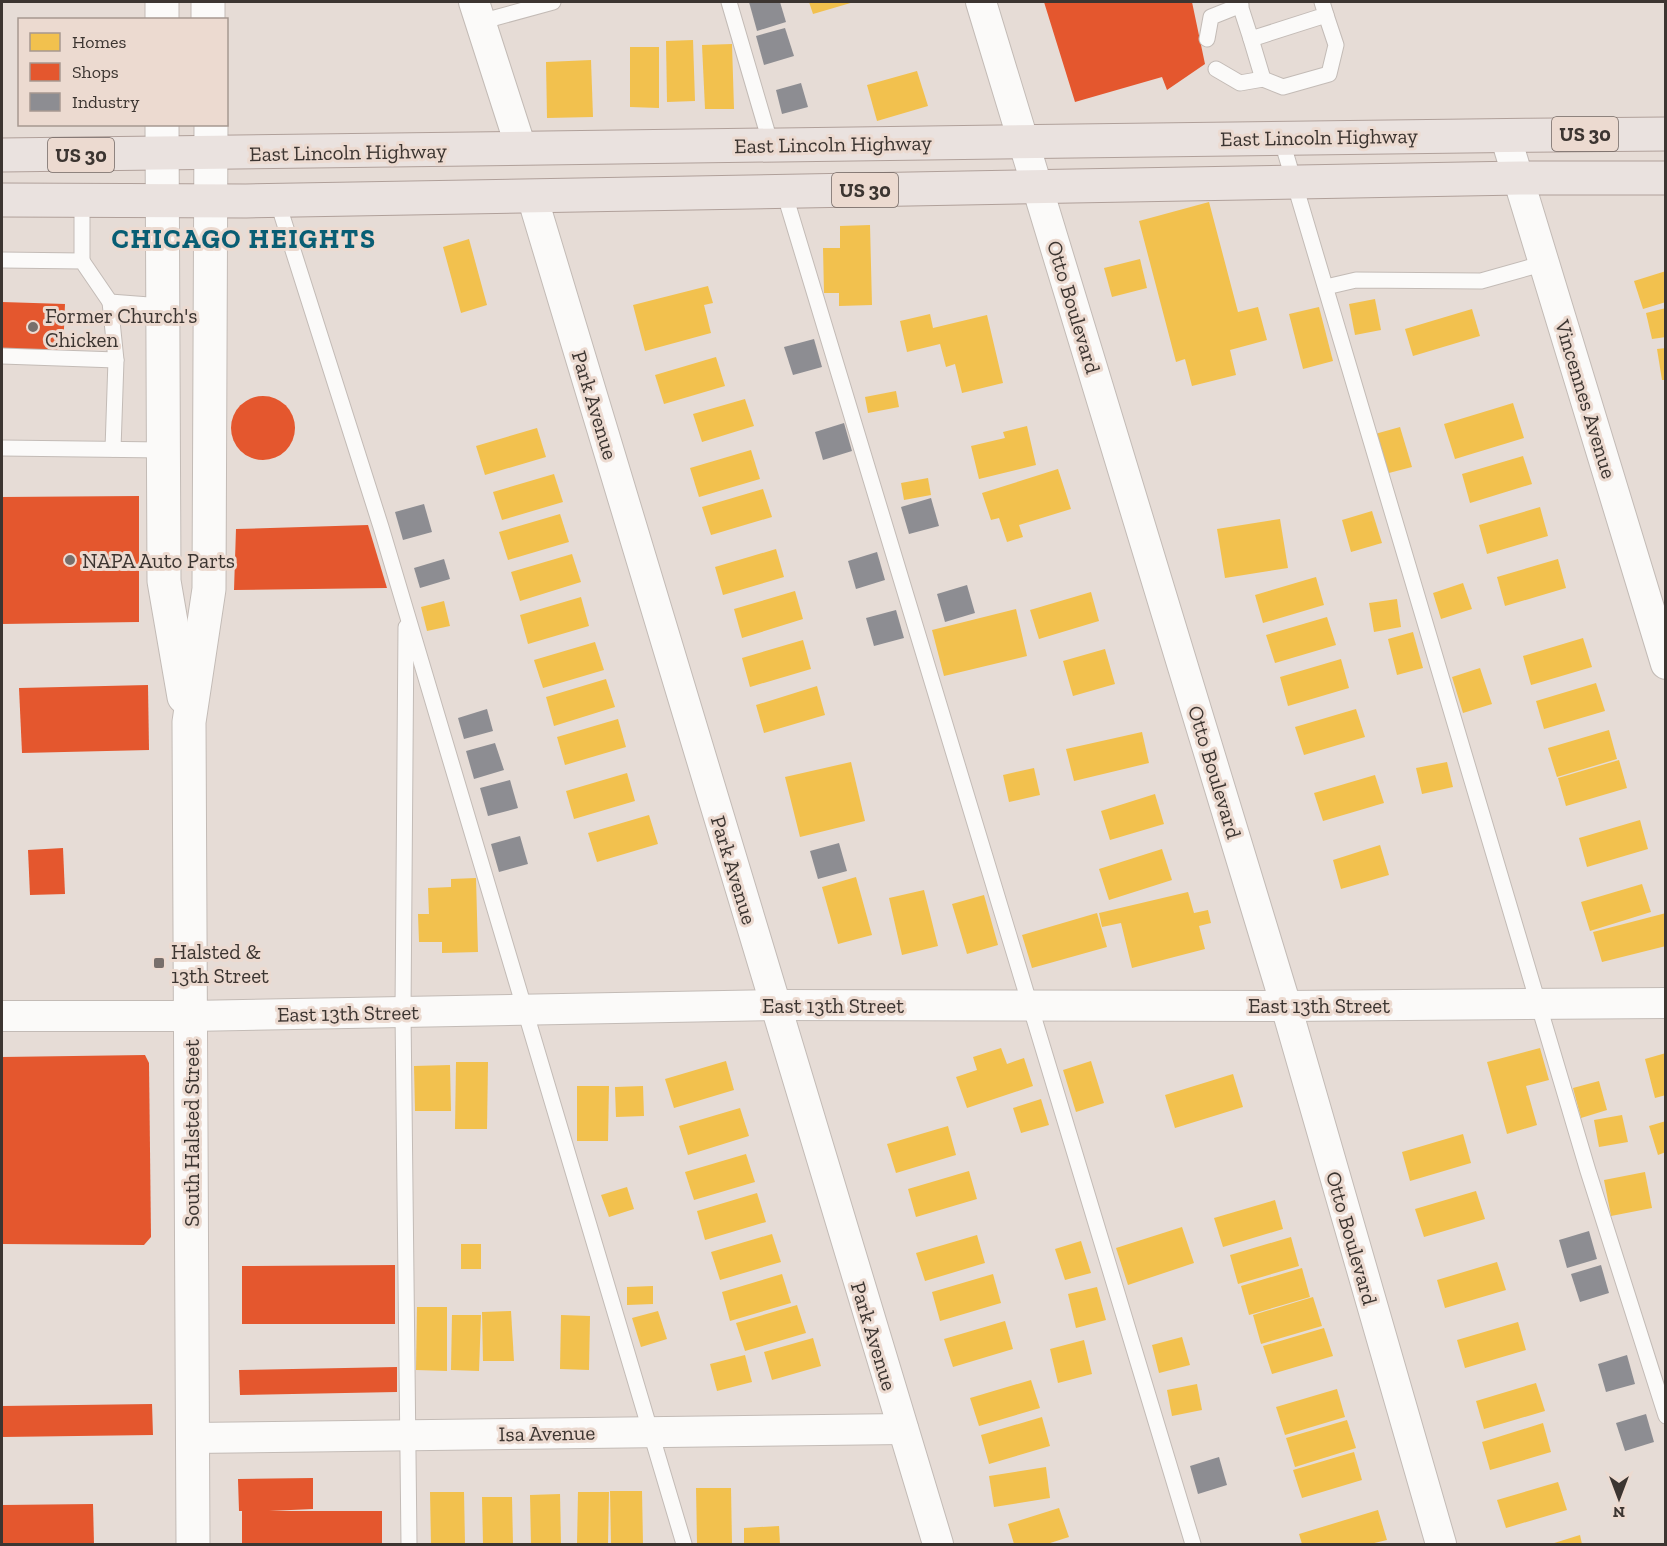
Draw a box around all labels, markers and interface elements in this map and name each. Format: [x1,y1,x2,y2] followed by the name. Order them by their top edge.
[18,18,228,126] legend
[72,31,126,53] text: Homes
[72,61,119,83] text: Shops
[72,91,140,113] text: Industry
[1552,117,1618,151] road number: US 30
[1220,123,1418,151] street label: East Lincoln Highway
[734,130,932,158] street label: East Lincoln Highway
[48,138,114,172] road number: US 30
[249,138,447,166] street label: East Lincoln Highway
[832,173,898,207] road number: US 30
[112,223,376,255] district label: CHICAGO HEIGHTS
[1042,237,1106,377] street label: Otto Boulevard
[45,303,197,352] place label: Former Church's Chicken
[1550,316,1622,481] street label: Vincennes Avenue
[26,320,40,334] marker: Former Church's Chicken
[567,348,623,462] street label: Park Avenue
[82,548,235,573] place label: NAPA Auto Parts
[63,553,77,567] marker: NAPA Auto Parts
[1183,702,1247,842] street label: Otto Boulevard
[706,813,762,927] street label: Park Avenue
[171,939,269,988] place label: Halsted & 13th Street
[152,956,166,970] marker: Halsted & 13th Street
[762,993,904,1018] street label: East 13th Street
[1248,993,1390,1018] street label: East 13th Street
[277,999,419,1027] street label: East 13th Street
[179,1039,204,1227] street label: South Halsted Street
[1321,1168,1383,1308] street label: Otto Boulevard
[846,1279,902,1393] street label: Park Avenue
[498,1420,596,1446] street label: Isa Avenue
[1589,1468,1649,1528] north arrow
[1613,1503,1625,1522] text: N

